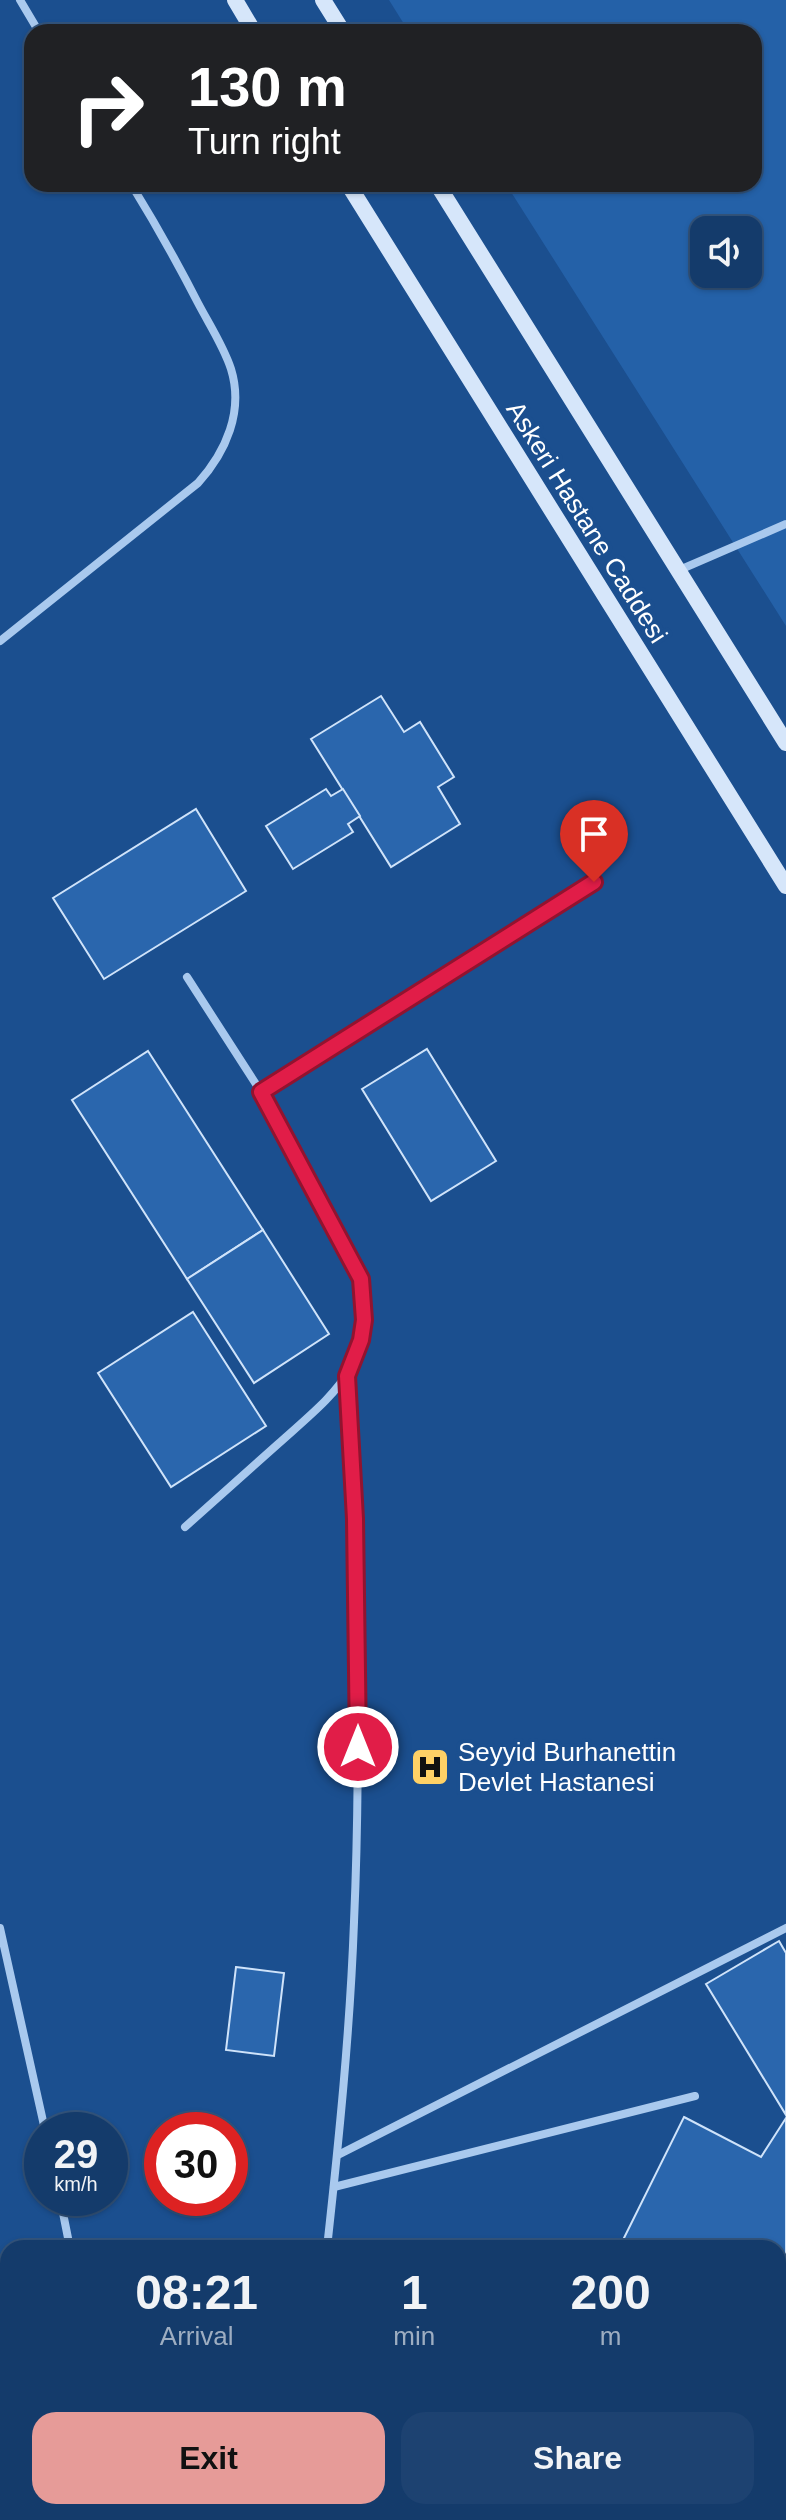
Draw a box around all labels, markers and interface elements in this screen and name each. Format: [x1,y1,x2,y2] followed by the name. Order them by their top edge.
[188,55,347,118] text: 130 m
[56,56,160,160] icon: right
[188,121,341,162] text: Turn right
[690,216,762,288] map controls
[690,216,762,288] button: sound
[500,396,674,648] street label: Askeri Hastane Caddesi
[560,800,628,882] pin
[572,812,616,856] icon: arrive
[316,1705,400,1789] position arrow
[458,1737,676,1797] place label: Seyyid Burhanettin Devlet Hastanesi
[409,1746,451,1788] hospital icon: Seyyid Burhanettin Devlet Hastanesi
[144,2112,248,2216] speed limit sign: 30
[54,2132,98,2176] text: 29
[54,2173,98,2195] text: km/h
[135,2266,258,2319] text: 08:21
[401,2266,428,2319] text: 1
[571,2266,651,2319] text: 200
[160,2321,234,2351] text: Arrival
[393,2321,435,2351] text: min
[600,2321,621,2351] text: m
[32,2412,385,2504] button: Exit
[401,2412,754,2504] button: Share

